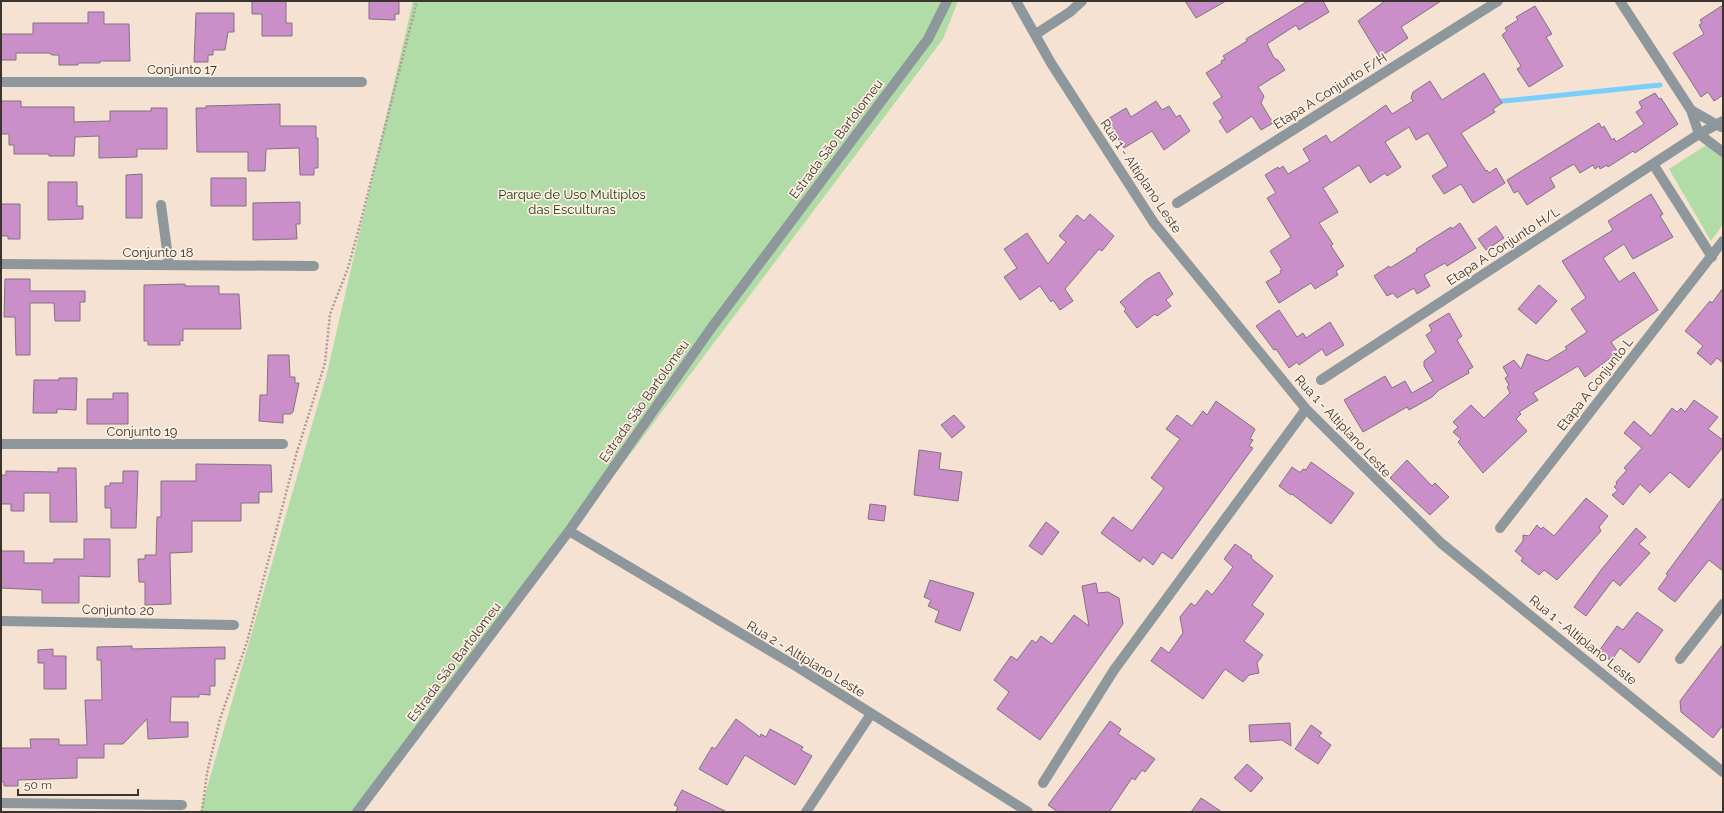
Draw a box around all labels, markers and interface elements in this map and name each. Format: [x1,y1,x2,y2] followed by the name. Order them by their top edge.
[1271,50,1389,132] street label: Etapa A Conjunto F/H
[147,62,217,77] street label: Conjunto 17
[786,76,886,202] street label: Estrada São Bartolomeu
[1097,116,1185,236] street label: Rua 1 - Altiplano Leste
[498,187,646,217] park label: Parque de Uso Multiplos das Esculturas
[1444,204,1563,288] street label: Etapa A Conjunto H/L
[123,245,194,260] street label: Conjunto 18
[1554,334,1636,434] street label: Etapa A Conjunto L
[596,337,692,465] street label: Estrada São Bartolomeu
[1292,372,1394,480] street label: Rua 1 - Altiplano Leste
[107,424,178,439] street label: Conjunto 19
[1526,592,1640,688] street label: Rua 1 - Altiplano Leste
[404,599,504,725] street label: Estrada São Bartolomeu
[82,602,154,618] street label: Conjunto 20
[744,618,868,700] street label: Rua 2 - Altiplano Leste
[18,771,138,797] scale bar
[24,778,52,792] text: 50 m

